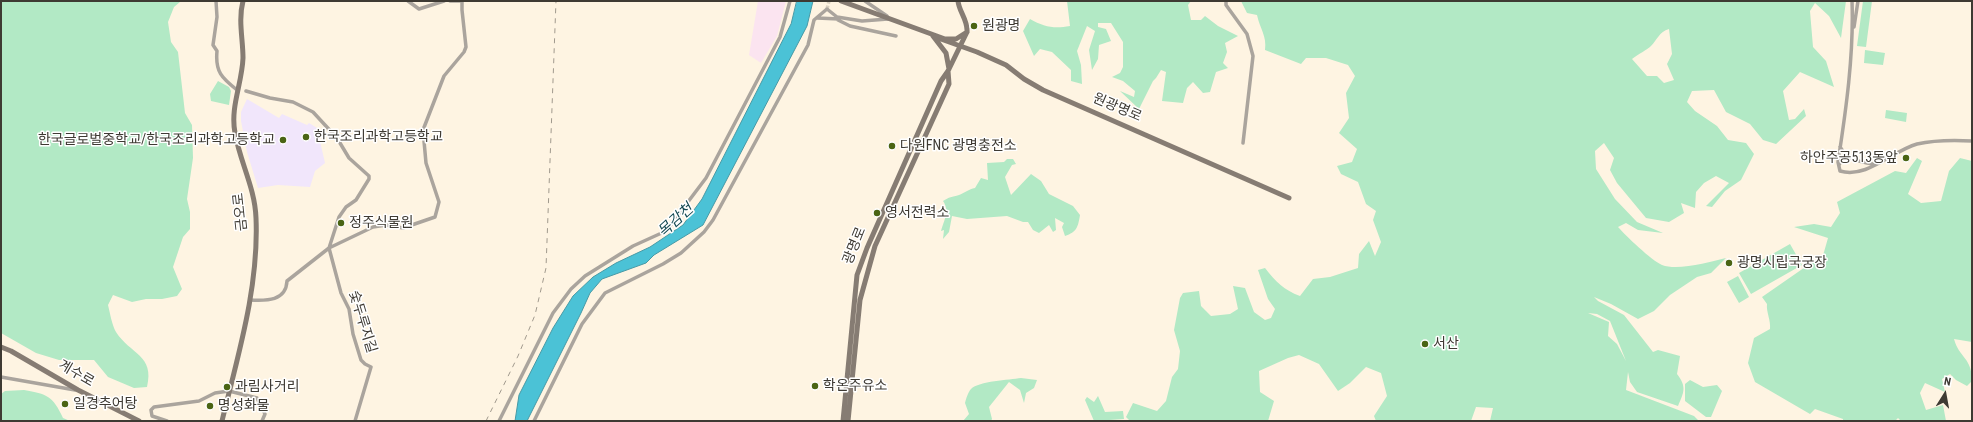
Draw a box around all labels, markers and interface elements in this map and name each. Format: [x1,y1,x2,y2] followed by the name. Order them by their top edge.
[982,18,1021,34] place label: 원광명
[969,21,979,31] marker: 원광명
[1090,90,1144,126] street label: 원광명로
[314,129,443,145] place label: 한국조리과학고등학교
[38,132,275,148] place label: 한국글로벌중학교/한국조리과학고등학교
[301,132,311,142] marker: 한국조리과학고등학교
[278,135,288,145] marker: 한국글로벌중학교/한국조리과학고등학교
[900,138,1017,154] place label: 다원FNC 광명충전소
[887,141,897,151] marker: 다원FNC 광명충전소
[1800,150,1898,166] place label: 하안주공513동앞
[1901,153,1911,163] marker: 하안주공513동앞
[231,192,251,232] street label: 금오로
[655,200,697,242] water label: 목감천
[885,205,949,221] place label: 영서전력소
[872,208,882,218] marker: 영서전력소
[349,215,413,231] place label: 정주식물원
[336,218,346,228] marker: 정주식물원
[840,225,870,267] street label: 광명로
[1737,255,1827,271] place label: 광명시립국궁장
[1724,258,1734,268] marker: 광명시립국궁장
[345,289,379,355] street label: 숯두루지길
[1433,336,1459,352] place label: 서산
[1420,339,1430,349] marker: 서산
[55,357,97,391] street label: 계수로
[1925,374,1965,414] north arrow
[1943,375,1952,389] text: N
[823,378,887,394] place label: 학온주유소
[235,379,299,395] place label: 과림사거리
[810,381,820,391] marker: 학온주유소
[222,382,232,392] marker: 과림사거리
[73,396,137,412] place label: 일경추어탕
[218,398,270,414] place label: 명성화물
[60,399,70,409] marker: 일경추어탕
[205,401,215,411] marker: 명성화물

